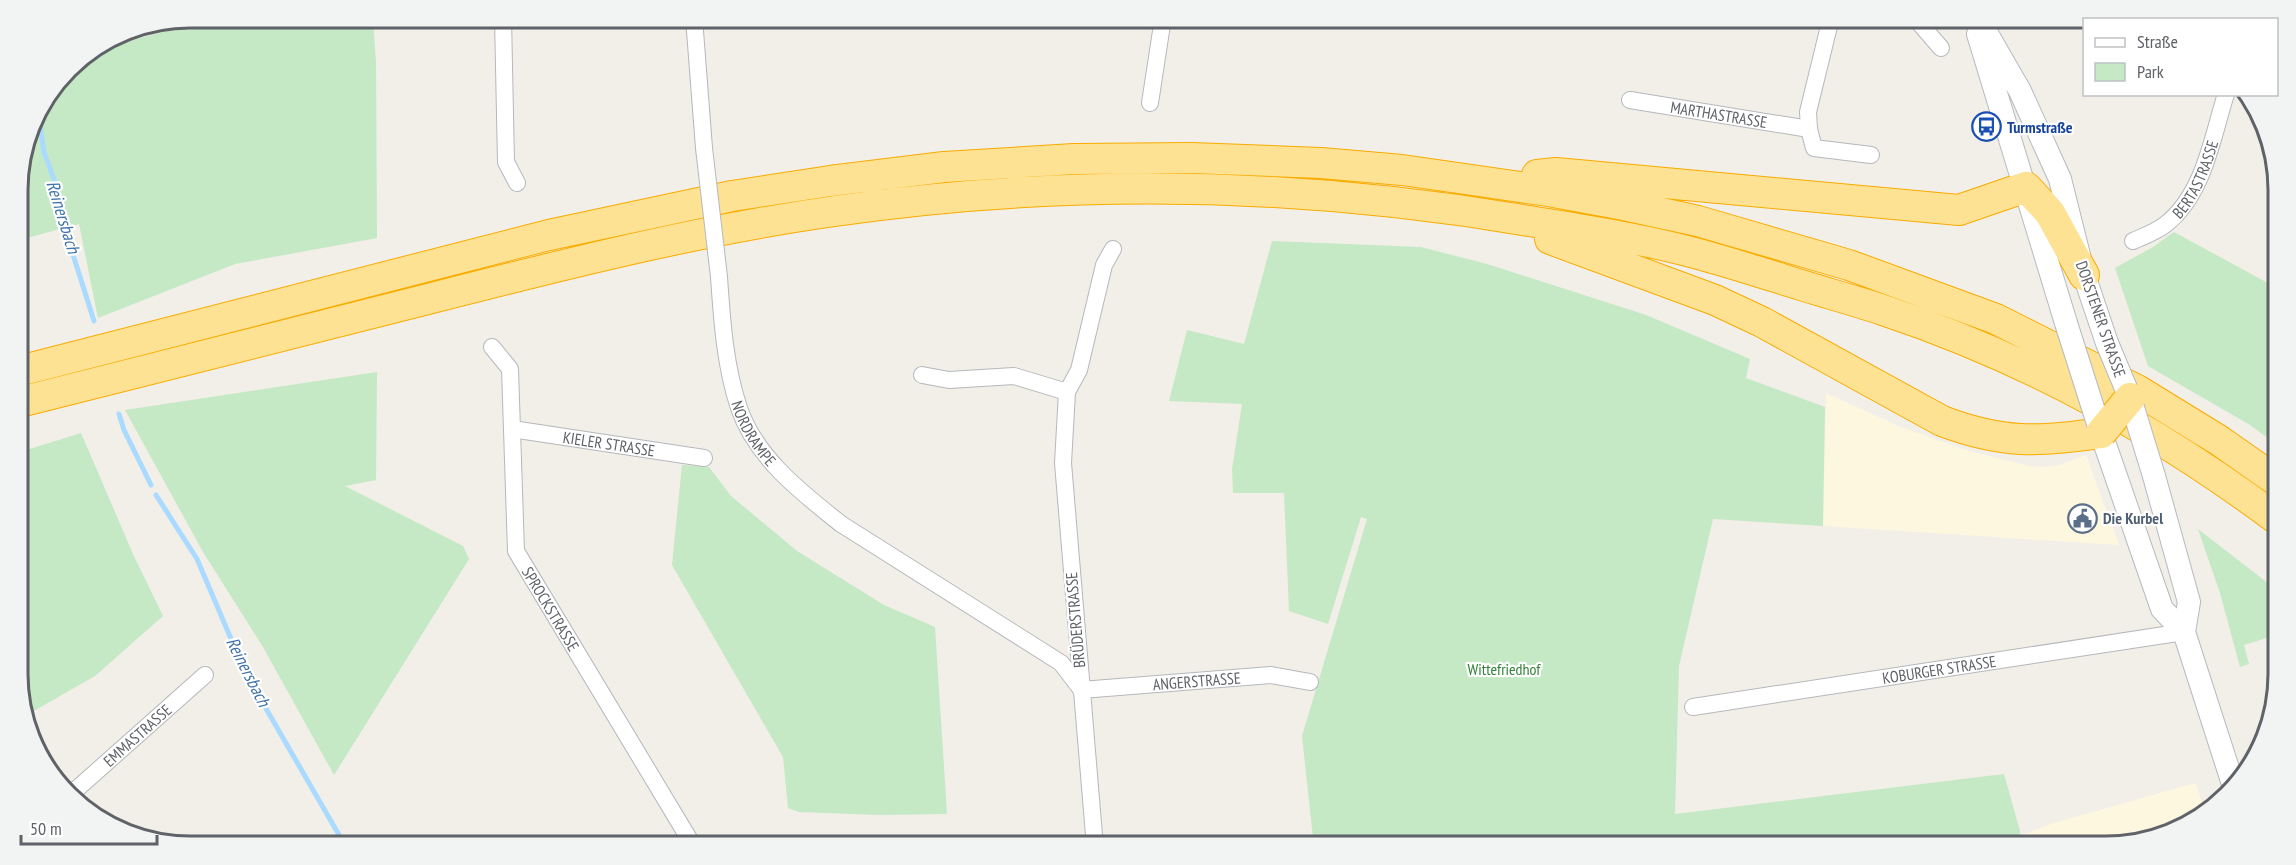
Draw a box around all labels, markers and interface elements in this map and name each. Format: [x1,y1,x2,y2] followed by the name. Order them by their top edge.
[2083,18,2278,96] legend
[2137,30,2178,53] text: Straße
[2137,60,2164,83] text: Park
[1669,97,1769,132] street label: MARTHASTRASSE
[1970,111,2002,143] bus stop icon: Turmstraße
[2007,117,2073,137] place label: Turmstraße
[2168,138,2222,222] street label: BERTASTRASSE
[42,178,86,257] water label: Reinersbach
[2072,258,2130,380] street label: DORSTENER STRASSE
[727,398,780,470] street label: NORDRAMPE
[562,427,656,460] street label: KIELER STRASSE
[2066,502,2098,534] public building icon: Die Kurbel
[2103,508,2163,528] place label: Die Kurbel
[518,563,584,655] street label: SPROCKSTRASSE
[1061,571,1089,669] street label: BRÜDERSTRASSE
[221,633,276,711] water label: Reinersbach
[1881,651,1998,688] street label: KOBURGER STRASSE
[1468,659,1541,679] park label: Wittefriedhof
[1152,667,1241,694] street label: ANGERSTRASSE
[99,700,176,771] street label: EMMASTRASSE
[21,808,158,846] scale bar
[30,817,62,840] text: 50 m

